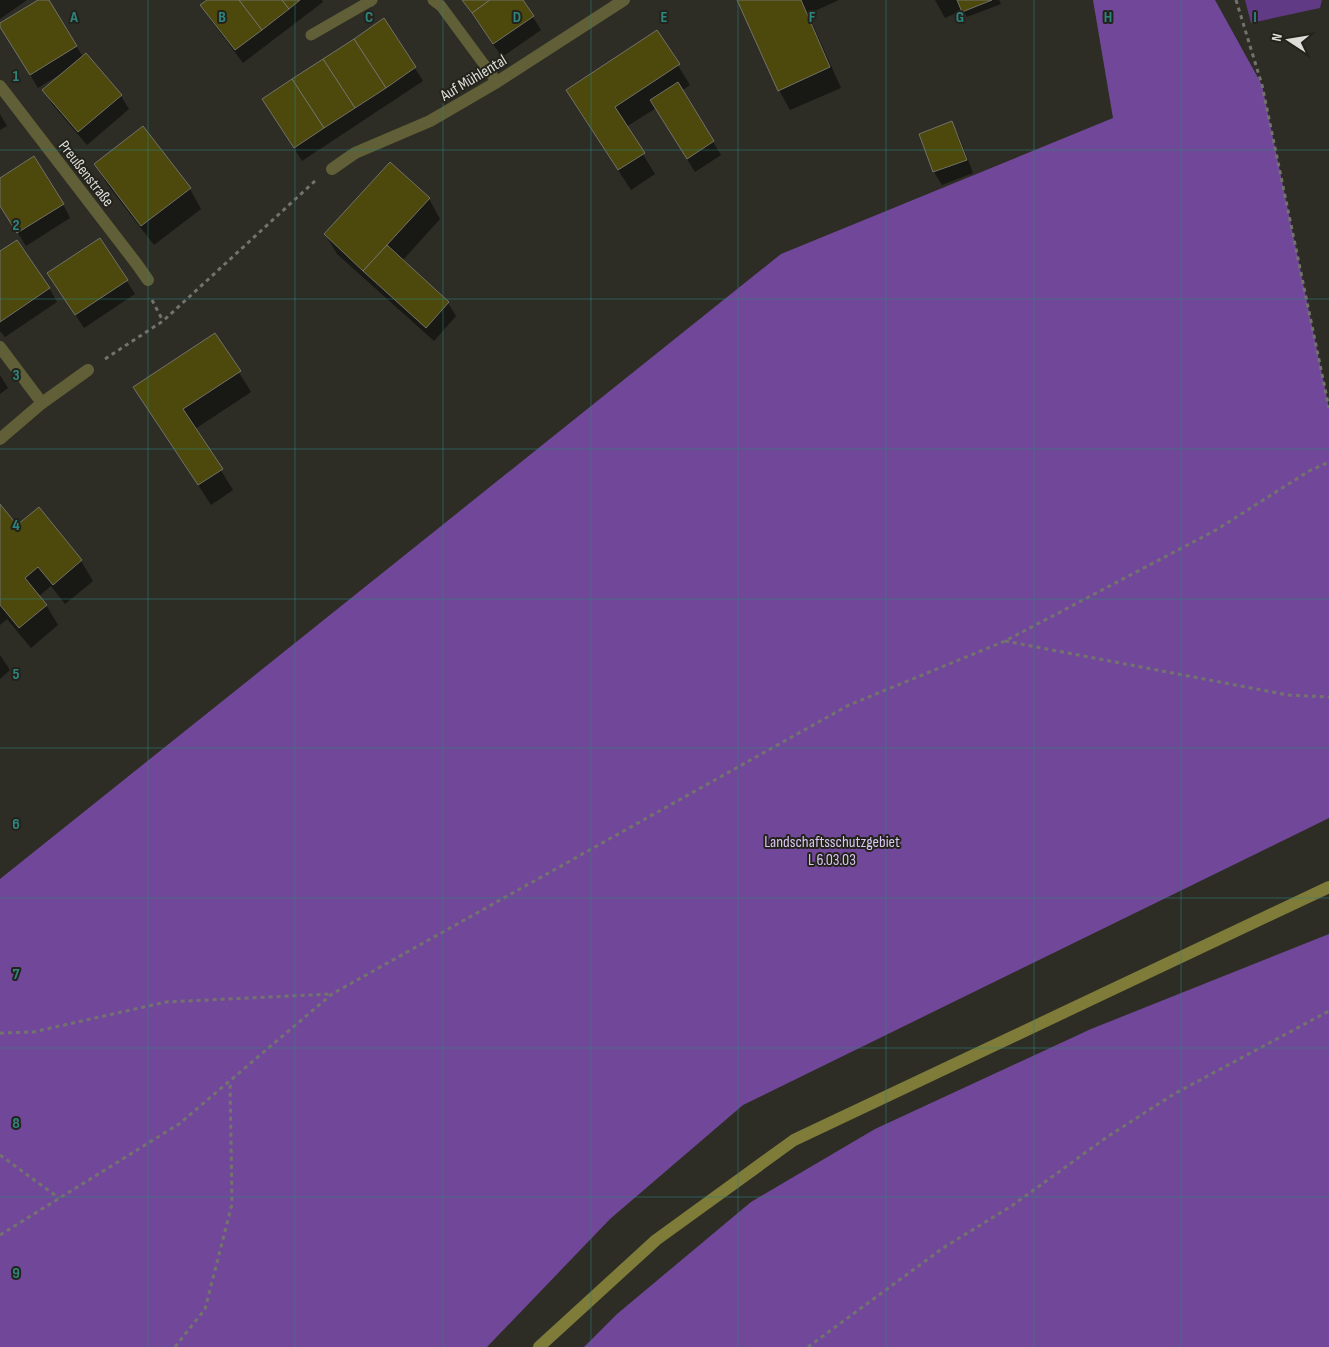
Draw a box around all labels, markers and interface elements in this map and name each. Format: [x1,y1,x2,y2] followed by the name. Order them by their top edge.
[69,8,78,27] text: A
[218,8,226,27] text: B
[365,8,373,27] text: C
[513,8,521,27] text: D
[661,8,668,27] text: E
[809,8,816,27] text: F
[956,8,964,27] text: G
[1104,8,1112,27] text: H
[1253,8,1257,27] text: I
[1264,15,1314,65] north arrow
[1268,32,1286,43] text: N
[436,51,510,106] street label: Auf Mühlental
[13,67,20,86] text: 1
[54,137,117,211] street label: Preußenstraße
[12,216,20,235] text: 2
[12,366,20,385] text: 3
[12,516,20,535] text: 4
[12,665,20,684] text: 5
[12,815,20,834] text: 6
[764,833,900,870] park label: Landschaftsschutzgebiet L 6.03.03
[13,965,20,984] text: 7
[12,1114,20,1133] text: 8
[12,1264,20,1283] text: 9

